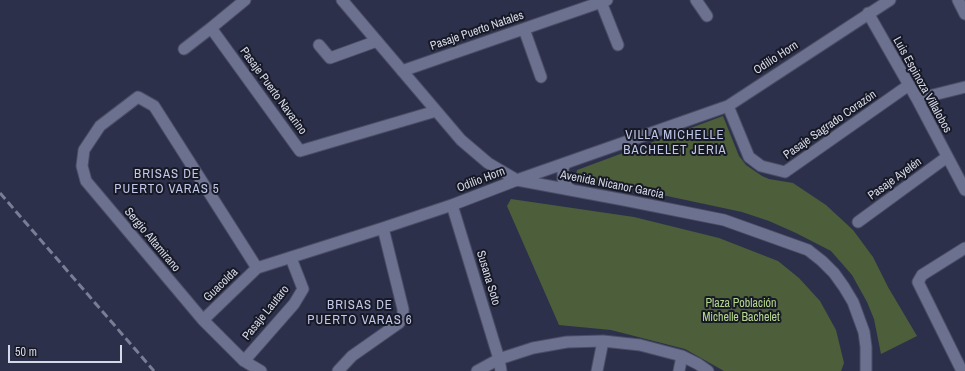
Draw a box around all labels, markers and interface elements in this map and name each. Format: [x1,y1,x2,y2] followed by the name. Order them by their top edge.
[428,8,526,54] street label: Pasaje Puerto Natales
[890,34,954,136] street label: Luis Espinoza Villalobos
[751,38,801,78] street label: Odilio Horn
[236,45,310,137] street label: Pasaje Puerto Navarino
[781,88,879,162] street label: Pasaje Sagrado Corazón
[623,128,727,159] district label: VILLA MICHELLE BACHELET JERIA
[865,155,925,203] street label: Pasaje Ayelén
[455,164,507,196] street label: Odilio Horn
[114,167,220,198] district label: BRISAS DE PUERTO VARAS 5
[559,168,665,202] street label: Avenida Nicanor García
[121,205,183,275] street label: Sergio Altamirano
[473,249,503,307] street label: Susana Soto
[201,265,241,305] street label: Guacolda
[240,283,292,343] street label: Pasaje Lautaro
[702,297,780,325] park label: Plaza Población Michelle Bachelet
[307,298,413,329] district label: BRISAS DE PUERTO VARAS 6
[10,337,124,363] scale bar
[15,344,37,360] text: 50 m

